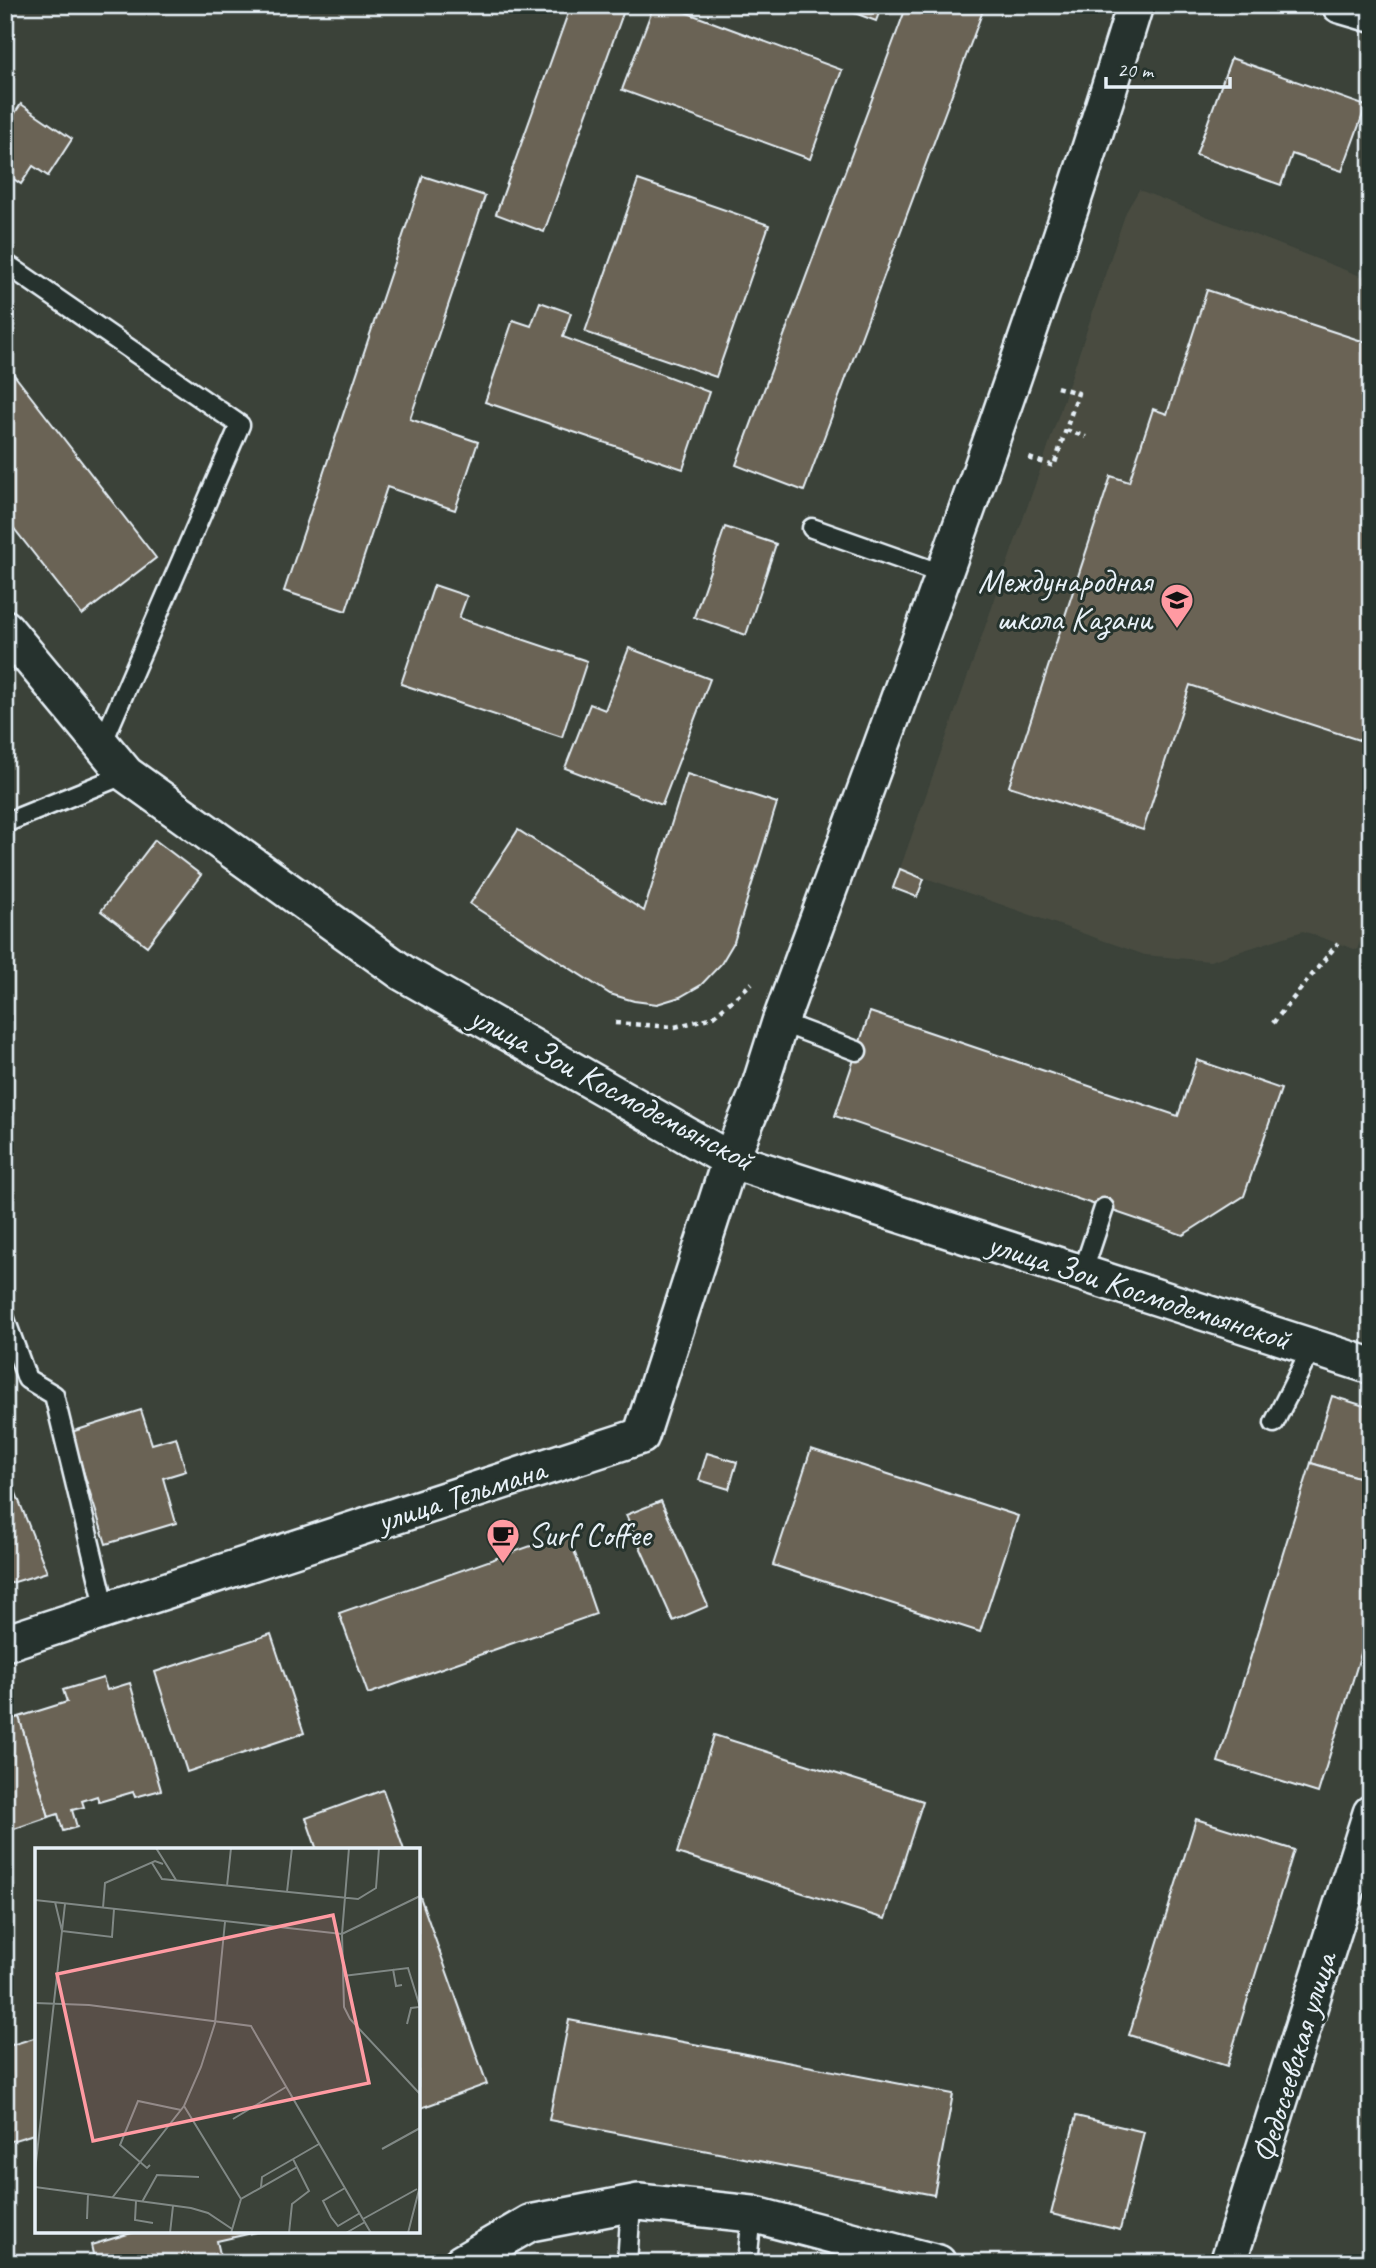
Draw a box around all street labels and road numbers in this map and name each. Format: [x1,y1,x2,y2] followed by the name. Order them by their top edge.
[461,995,763,1182] street label: улица Зои Космодемьянской
[981,1222,1298,1360] street label: улица Зои Космодемьянской
[370,1447,553,1543] street label: улица Тельмана
[1242,1945,1347,2168] street label: Федосеевская улица

